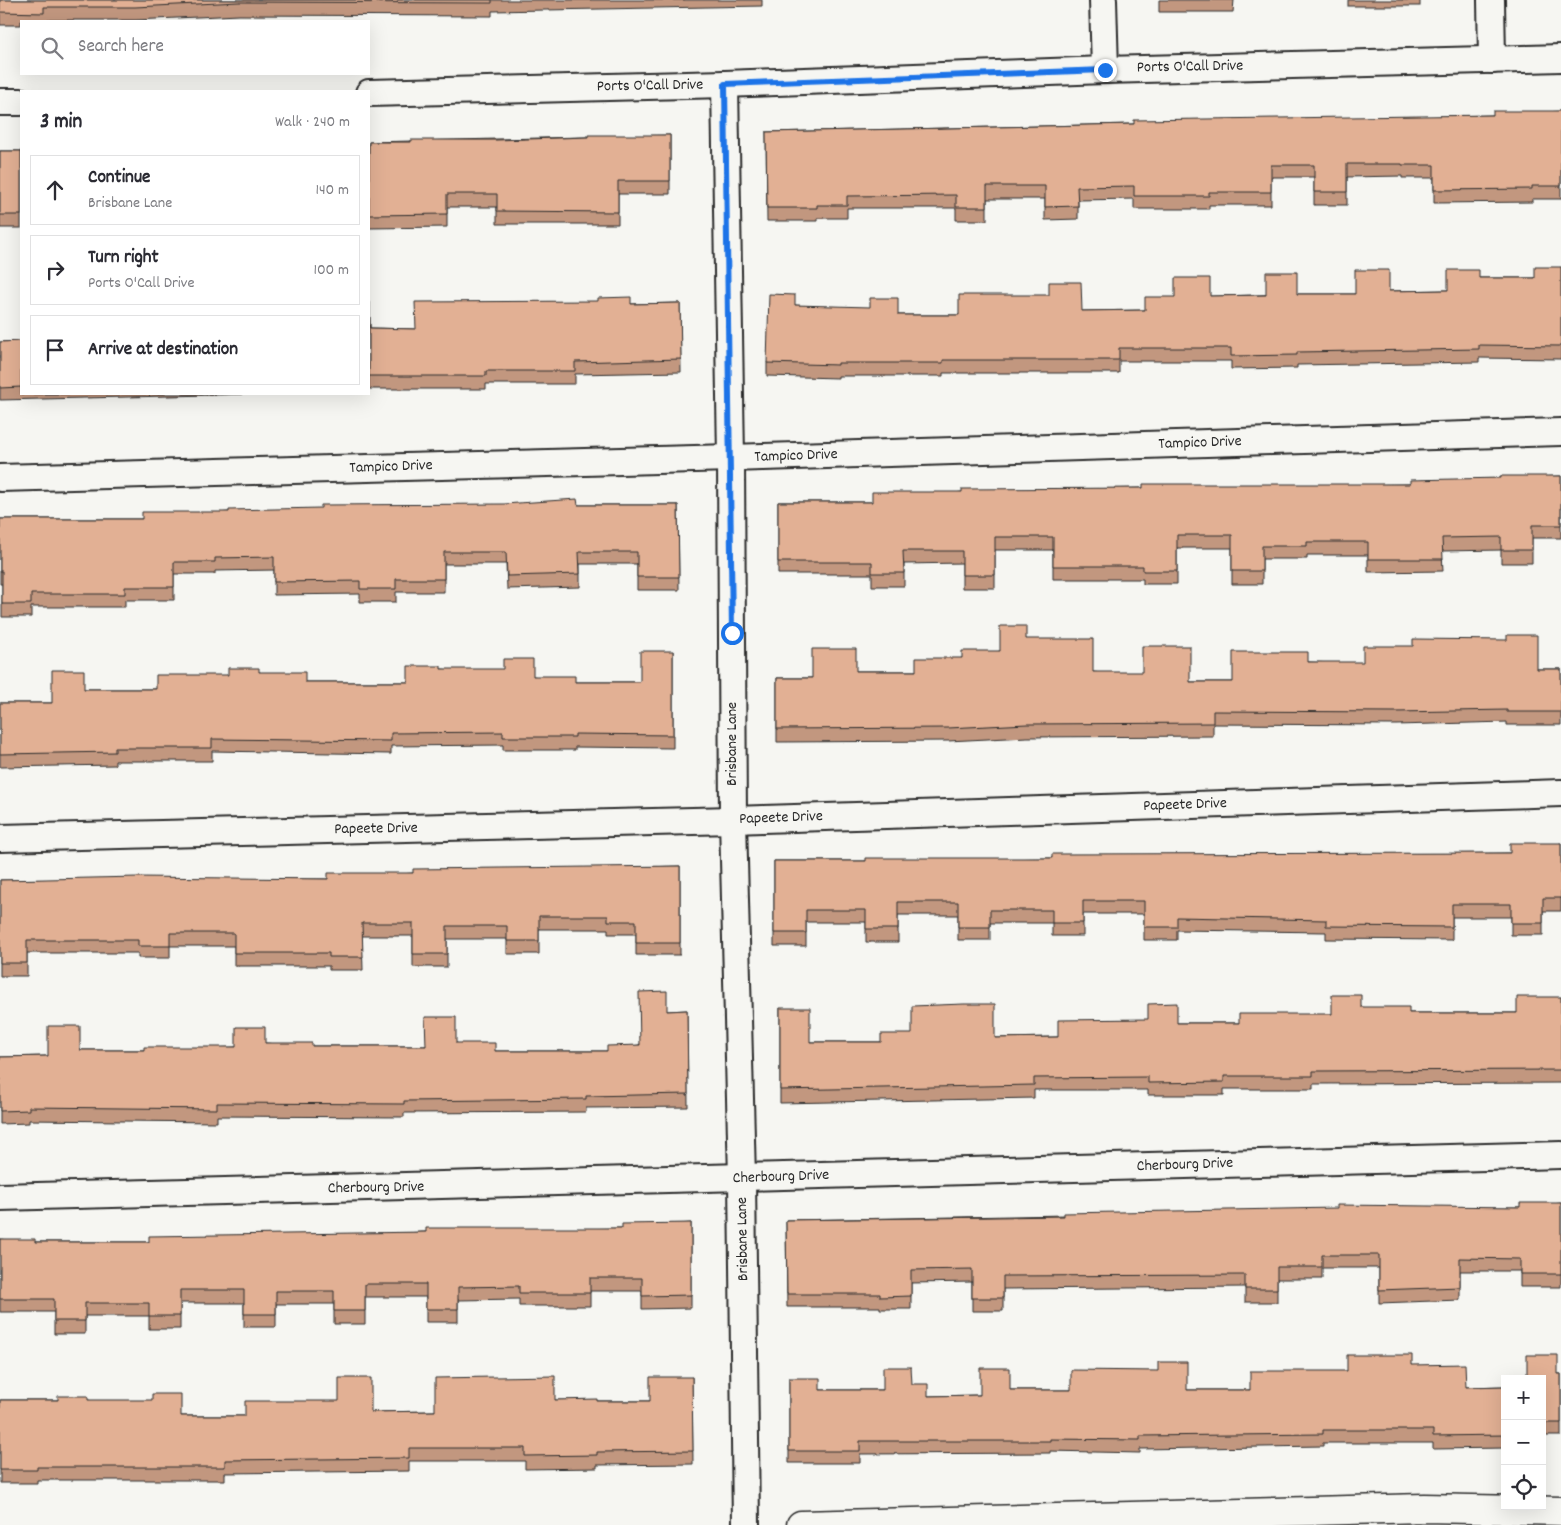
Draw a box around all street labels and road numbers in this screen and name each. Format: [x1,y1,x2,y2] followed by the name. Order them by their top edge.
[1137,55,1243,79] street label: Ports O'Call Drive
[597,74,703,98] street label: Ports O'Call Drive
[1158,430,1242,456] street label: Tampico Drive
[754,443,838,469] street label: Tampico Drive
[349,454,433,480] street label: Tampico Drive
[721,702,744,786] street label: Brisbane Lane
[1143,792,1227,818] street label: Papeete Drive
[739,805,823,831] street label: Papeete Drive
[334,817,418,841] street label: Papeete Drive
[1136,1152,1234,1178] street label: Cherbourg Drive
[732,1164,830,1190] street label: Cherbourg Drive
[328,1176,424,1200] street label: Cherbourg Drive
[731,1197,755,1281] street label: Brisbane Lane

